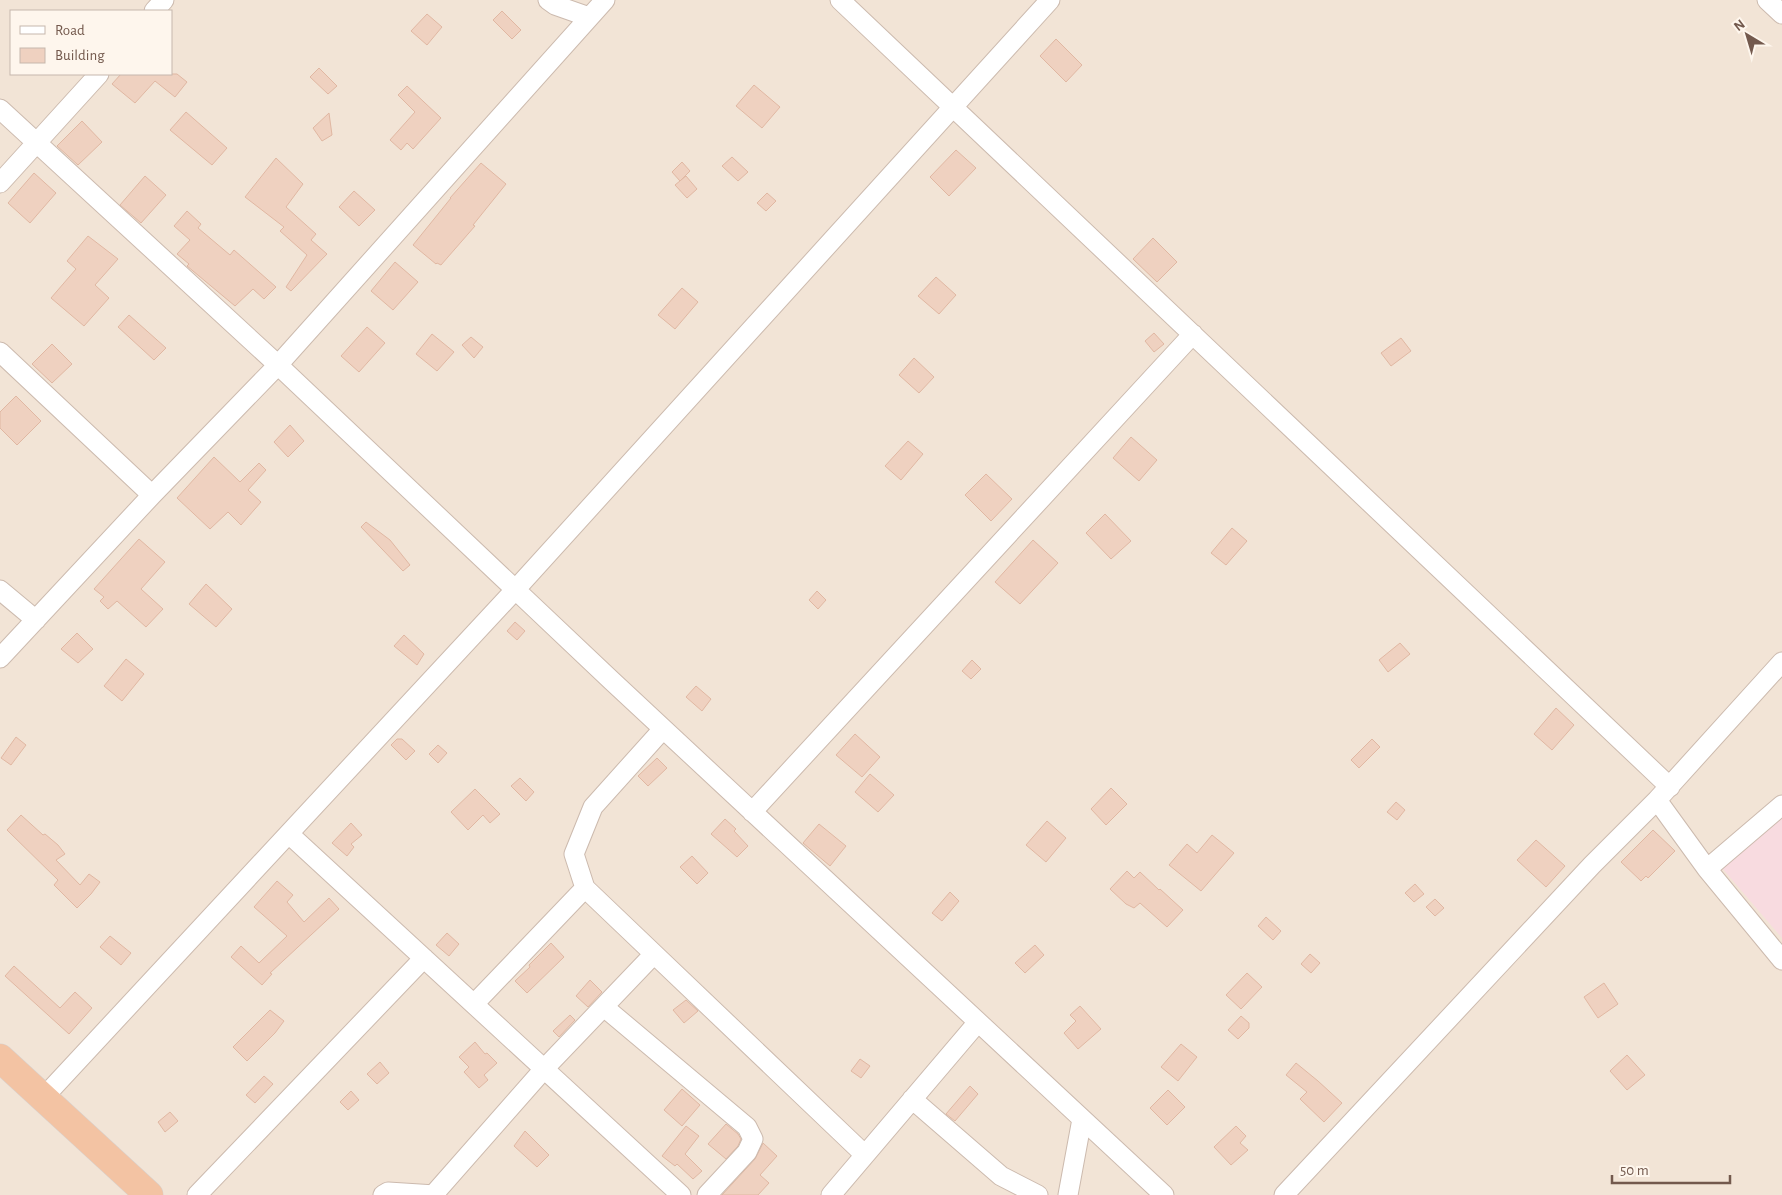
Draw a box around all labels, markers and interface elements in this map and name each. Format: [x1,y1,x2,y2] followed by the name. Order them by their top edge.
[10,10,172,75] legend
[1722,10,1772,60] north arrow
[1731,17,1748,34] text: N
[55,23,85,38] text: Road
[55,48,105,63] text: Building
[1612,1152,1730,1184] scale bar
[1620,1163,1649,1178] text: 50 m

